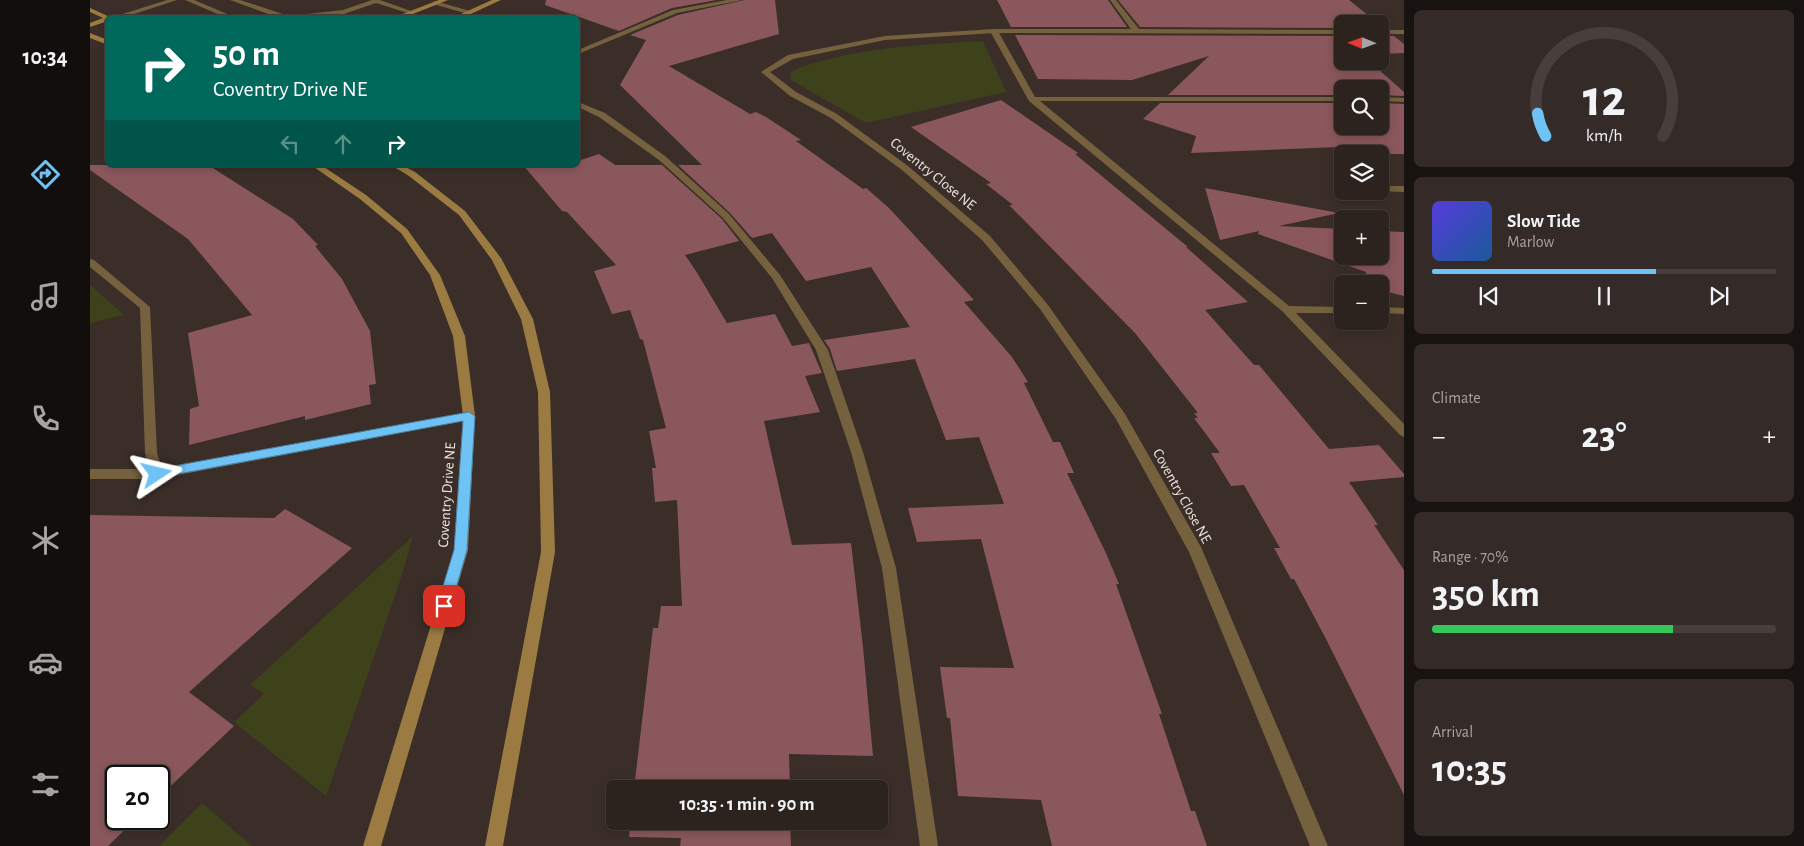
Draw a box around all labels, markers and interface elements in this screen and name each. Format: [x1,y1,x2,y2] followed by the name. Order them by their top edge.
[1334,15,1389,70] north arrow
[1334,15,1389,330] map controls
[130,35,195,100] icon: right
[213,37,280,72] text: 50 m
[23,46,67,68] text: 10:34
[1582,73,1626,125] text: 12
[213,78,367,100] text: Coventry Drive NE
[1334,80,1389,135] button: search
[1586,127,1622,145] text: km/h
[276,130,304,158] icon: left
[329,130,357,158] icon: ahead
[382,130,410,158] icon: right
[887,135,979,213] street label: Coventry Close NE
[1334,145,1389,200] button: layers
[28,157,63,192] icon: directions
[1334,210,1389,265] button: +
[1507,212,1580,231] text: Slow Tide
[1507,234,1554,250] text: Marlow
[1334,275,1389,330] button: −
[28,279,63,314] icon: music
[1475,282,1503,310] icon: previous
[1590,282,1618,310] icon: pause
[1705,282,1733,310] icon: next
[1432,390,1481,406] text: Climate
[28,401,63,436] icon: phone
[1581,417,1627,455] text: 23°
[1432,423,1445,451] text: −
[1763,423,1776,451] text: +
[436,442,458,548] street label: Coventry Drive NE
[1150,446,1214,546] street label: Coventry Close NE
[130,447,182,499] position arrow
[28,523,63,558] icon: climate
[1432,549,1508,565] text: Range · 70%
[1432,576,1540,614] text: 350 km
[423,585,465,627] pin
[430,592,458,620] icon: arrive
[28,645,63,680] icon: car
[1432,724,1473,740] text: Arrival
[1432,751,1507,789] text: 10:35
[105,765,170,830] speed limit sign: 20
[28,767,63,802] icon: filters
[680,795,815,814] text: 10:35 · 1 min · 90 m

